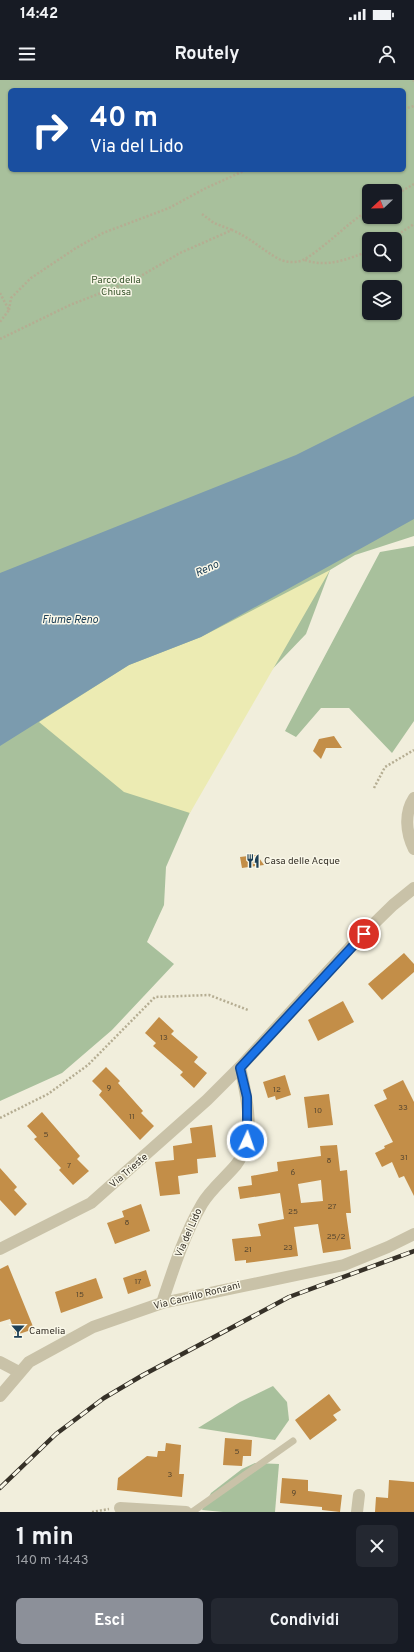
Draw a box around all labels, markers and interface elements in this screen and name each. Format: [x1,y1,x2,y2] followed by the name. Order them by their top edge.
[20,5,58,24] text: 14:42
[16,43,38,65] icon: menu
[174,43,240,66] text: Routely
[376,43,398,65] icon: person
[90,101,158,137] text: 40 m
[24,104,76,156] icon: right
[90,136,184,159] text: Via del Lido
[362,184,402,224] north arrow
[362,184,402,320] map controls
[362,232,402,272] button: search
[91,274,141,299] park label: Parco della Chiusa
[362,280,402,320] button: layers
[193,557,221,580] water label: Reno
[42,613,98,627] water label: Fiume Reno
[245,853,261,869] restaurant icon: Casa delle Acque
[264,855,340,868] place label: Casa delle Acque
[347,917,381,951] pin
[353,923,375,945] icon: arrive
[160,1033,168,1043] house number: 13
[107,1083,112,1093] house number: 9
[273,1085,281,1095] house number: 12
[398,1103,408,1113] house number: 33
[314,1106,322,1116] house number: 10
[129,1112,135,1122] house number: 11
[226,1120,268,1162] position arrow
[44,1130,49,1140] house number: 5
[107,1151,151,1191] street label: Via Trieste
[400,1153,408,1163] house number: 31
[327,1156,332,1166] house number: 8
[67,1161,71,1171] house number: 7
[291,1168,296,1178] house number: 6
[328,1202,337,1212] house number: 27
[172,1206,206,1259] street label: Via del Lido
[288,1207,298,1217] house number: 25
[125,1218,130,1228] house number: 8
[327,1232,345,1242] house number: 25/2
[283,1243,293,1253] house number: 23
[244,1245,252,1255] house number: 21
[134,1277,142,1287] house number: 17
[152,1279,242,1313] street label: Via Camillo Ronzani
[76,1290,84,1300] house number: 15
[10,1323,26,1339] bar icon: Camelia
[29,1325,65,1338] place label: Camelia
[235,1447,240,1457] house number: 5
[168,1470,173,1480] house number: 3
[292,1488,297,1498] house number: 9
[16,1523,74,1553] text: 1 min
[356,1525,398,1567] button: close
[16,1553,89,1569] text: 140 m · 14:43
[16,1598,203,1644] button: Esci
[211,1598,398,1644] button: Condividi

